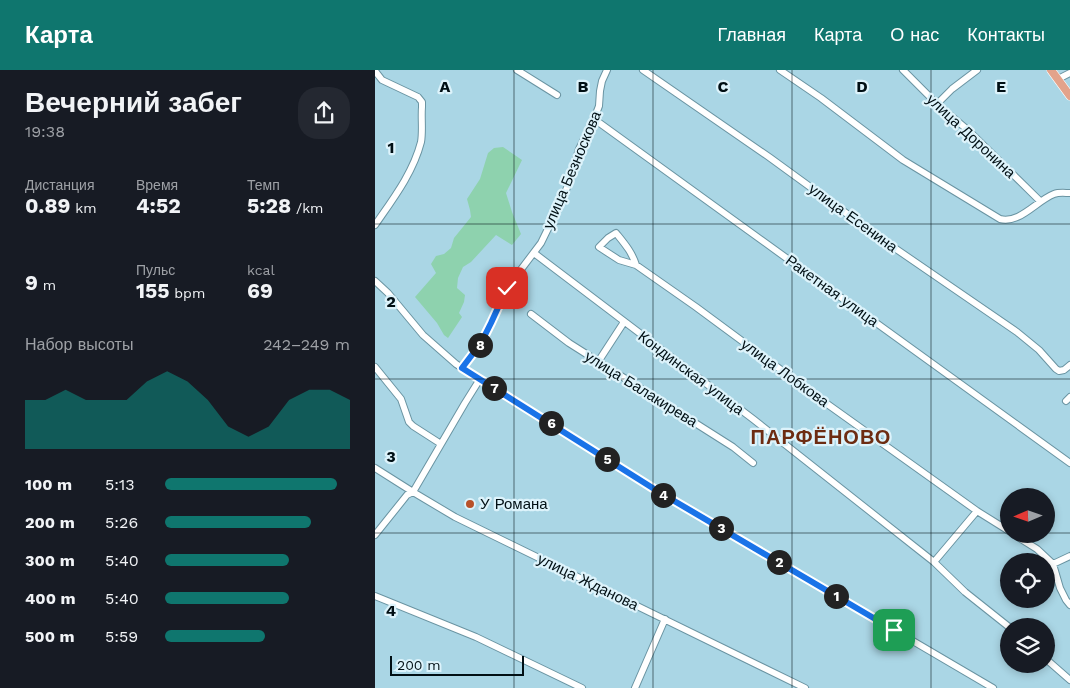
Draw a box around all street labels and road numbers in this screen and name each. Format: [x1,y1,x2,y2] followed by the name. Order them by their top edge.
[923,90,1020,182] street label: улица Доронина
[539,108,605,232] street label: улица Безноскова
[805,180,901,257] street label: улица Есенина
[782,251,882,331] street label: Ракетная улица
[634,327,748,419] street label: Кондинская улица
[738,335,833,411] street label: улица Лобкова
[581,347,701,431] street label: улица Балакирева
[535,550,642,614] street label: улица Жданова

